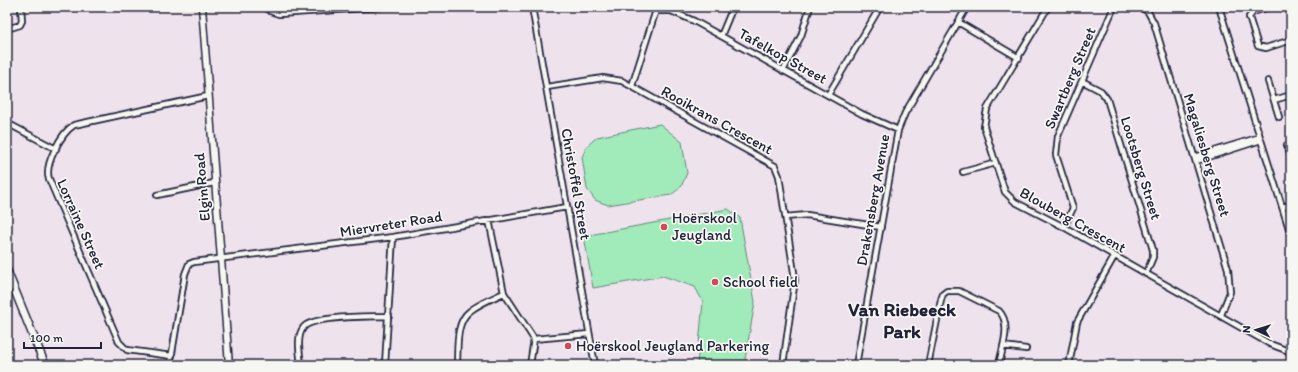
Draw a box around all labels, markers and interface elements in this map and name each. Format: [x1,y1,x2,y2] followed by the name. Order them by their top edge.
[736,24,831,88] street label: Tafelkop Street
[1040,24,1100,132] street label: Swartberg Street
[658,82,776,158] street label: Rooikrans Crescent
[1180,91,1234,219] street label: Magaliesberg Street
[1117,114,1165,222] street label: Lootsberg Street
[557,127,595,242] street label: Christoffel Street
[853,133,893,267] street label: Drakensberg Avenue
[190,151,214,222] street label: Elgin Road
[53,176,109,272] street label: Lorraine Street
[1017,183,1130,257] street label: Blouberg Crescent
[339,207,443,241] street label: Miervreter Road
[672,209,738,244] place label: Hoërskool Jeugland
[659,222,669,232] marker: Hoërskool Jeugland
[723,273,798,291] place label: School field
[710,277,720,287] marker: School field
[848,298,956,343] district label: Van Riebeeck Park
[1236,310,1276,350] north arrow
[24,324,101,350] scale bar
[1240,325,1253,334] text: N
[30,331,63,345] text: 100 m
[576,337,769,355] place label: Hoërskool Jeugland Parkering
[563,341,573,351] marker: Hoërskool Jeugland Parkering

